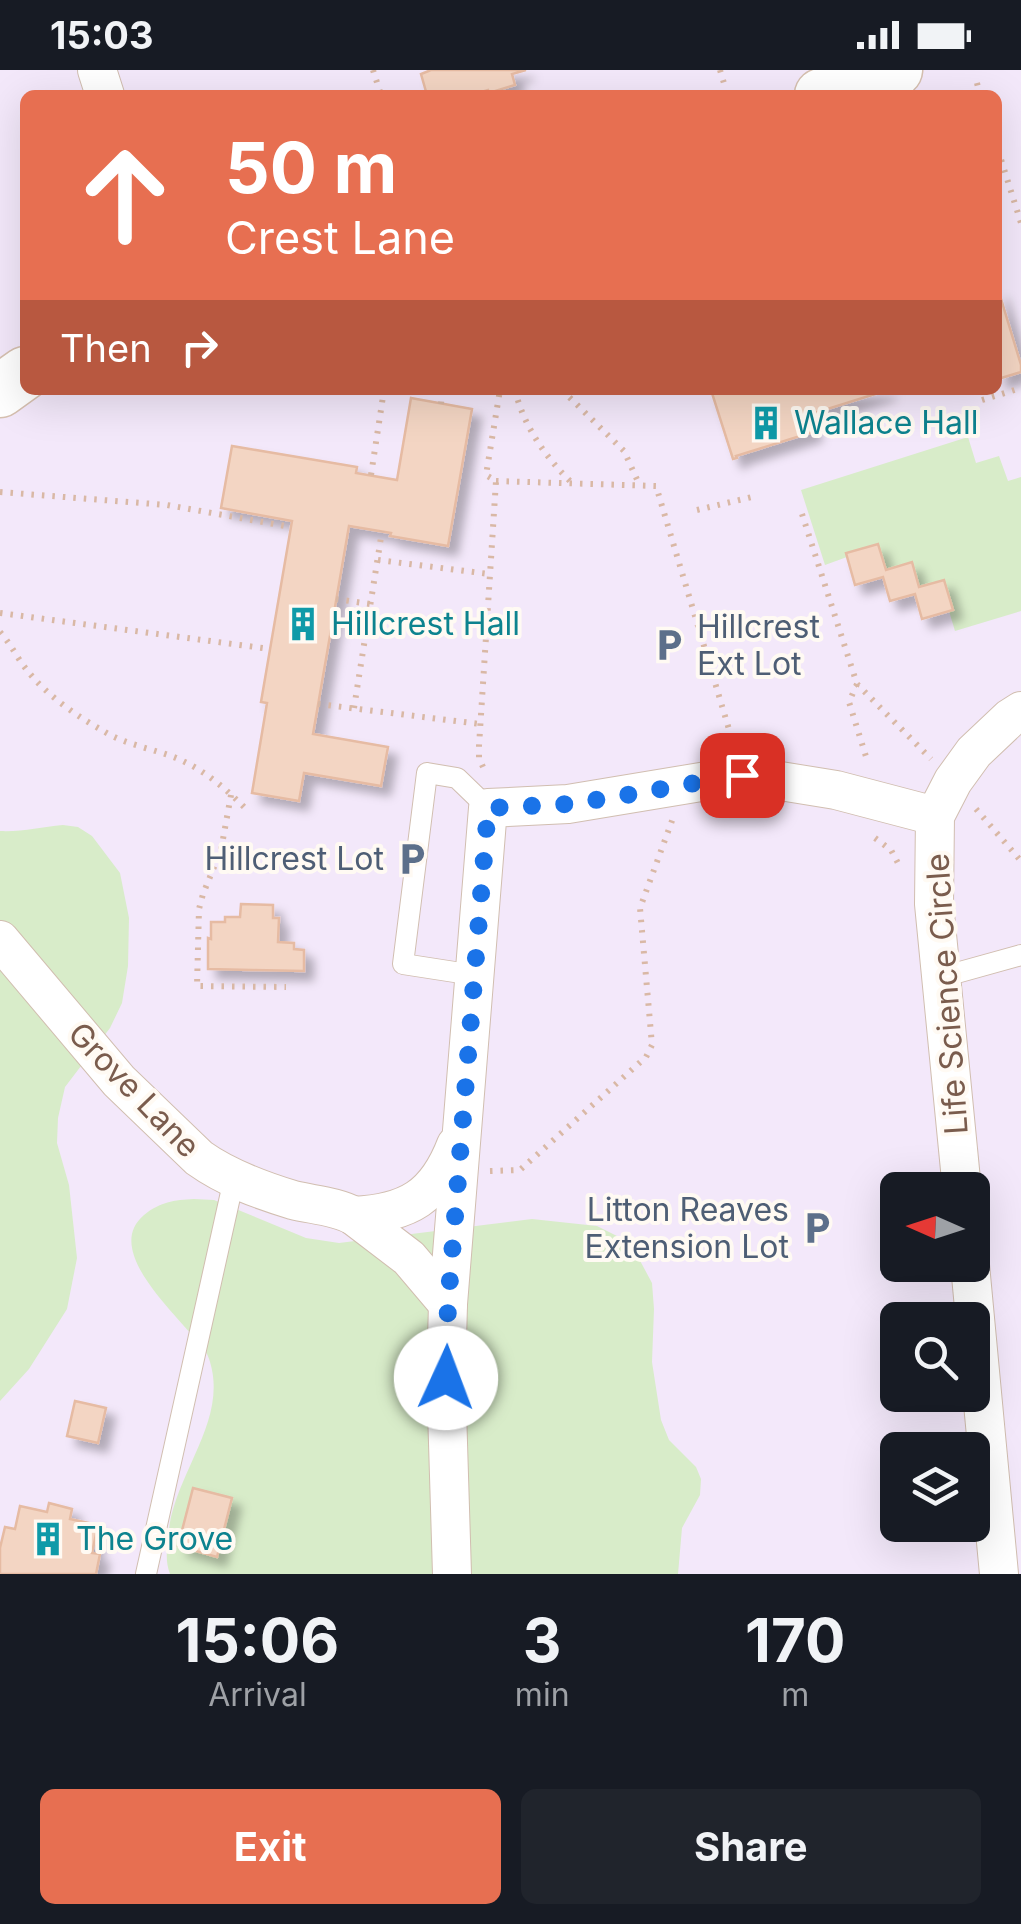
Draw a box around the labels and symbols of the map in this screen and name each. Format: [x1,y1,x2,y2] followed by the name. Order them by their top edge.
[794,403,979,442] place label: Wallace Hall
[747,404,785,442] building icon: Wallace Hall
[331,604,520,643] place label: Hillcrest Hall
[284,605,322,643] building icon: Hillcrest Hall
[697,607,820,683] place label: Hillcrest Ext Lot
[650,626,688,664] parking icon: Hillcrest Ext Lot
[700,733,785,818] pin
[204,839,384,878] place label: Hillcrest Lot
[393,840,431,878] parking icon: Hillcrest Lot
[917,852,976,1136] street label: Life Science Circle
[60,1014,208,1165] street label: Grove Lane
[880,1172,990,1282] north arrow
[584,1190,789,1266] place label: Litton Reaves Extension Lot
[798,1209,836,1247] parking icon: Litton Reaves Extension Lot
[394,1326,498,1430] position arrow
[76,1519,233,1558] place label: The Grove
[29,1520,67,1558] building icon: The Grove

